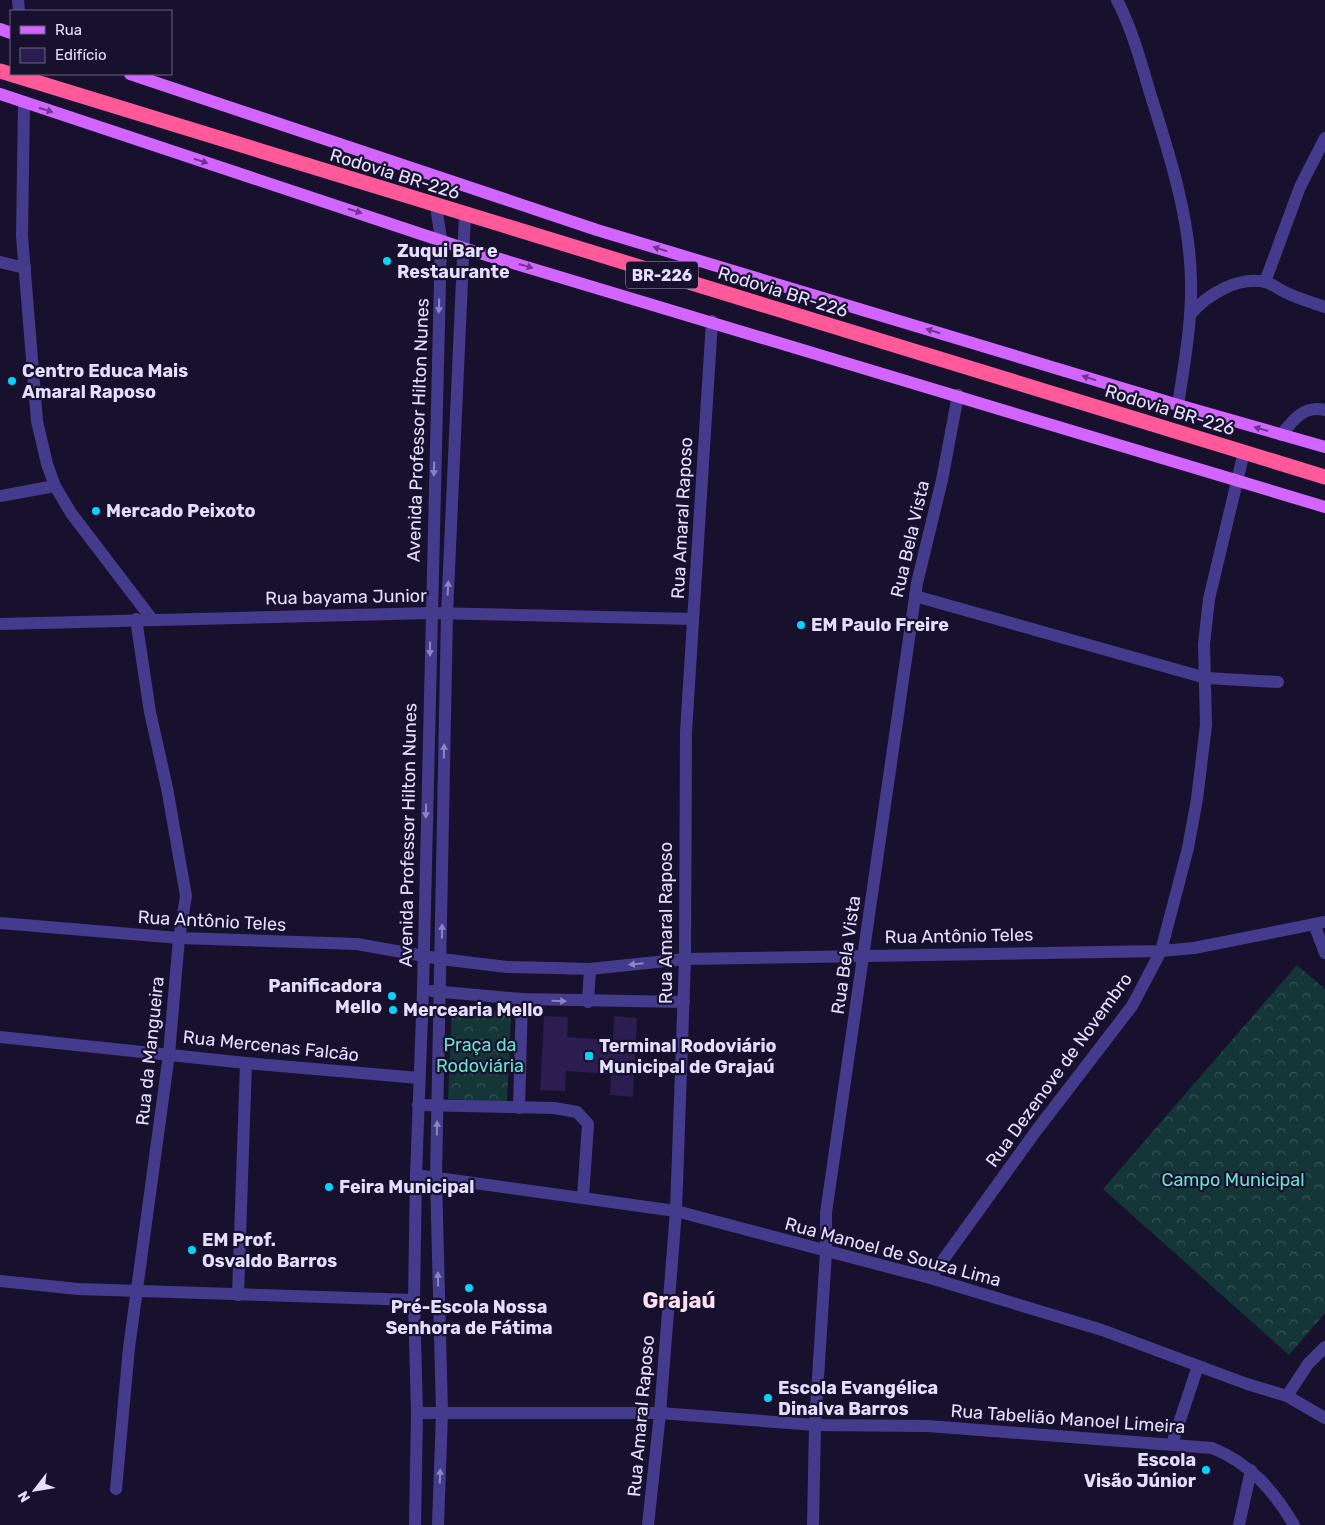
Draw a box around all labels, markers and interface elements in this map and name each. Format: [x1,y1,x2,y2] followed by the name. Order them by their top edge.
[10,10,172,75] legend
[55,21,82,39] text: Rua
[55,46,107,64] text: Edifício
[39,106,54,114] one-way arrow
[327,144,463,204] street label: Rodovia BR-226
[193,157,208,165] one-way arrow
[348,207,363,215] one-way arrow
[397,240,510,283] place label: Zuqui Bar e Restaurante
[653,244,668,252] one-way arrow
[381,255,393,267] marker: Zuqui Bar e Restaurante
[626,262,698,288] road number: BR-226
[715,262,851,322] street label: Rodovia BR-226
[519,263,534,271] one-way arrow
[402,298,434,562] street label: Avenida Professor Hilton Nunes
[435,299,443,315] one-way arrow
[926,326,941,334] one-way arrow
[22,360,188,403] place label: Centro Educa Mais Amaral Raposo
[1081,374,1096,381] one-way arrow
[6,375,18,387] marker: Centro Educa Mais Amaral Raposo
[1102,380,1238,440] street label: Rodovia BR-226
[1254,425,1269,433] one-way arrow
[667,436,697,600] street label: Rua Amaral Raposo
[430,461,438,477] one-way arrow
[886,478,934,600] street label: Rua Bela Vista
[106,500,256,522] place label: Mercado Peixoto
[90,505,102,517] marker: Mercado Peixoto
[444,580,452,596] one-way arrow
[265,585,427,609] street label: Rua bayama Junior
[811,614,949,636] place label: EM Paulo Freire
[795,619,807,631] marker: EM Paulo Freire
[426,641,434,657] one-way arrow
[395,703,421,967] street label: Avenida Professor Hilton Nunes
[441,742,449,758] one-way arrow
[421,804,429,820] one-way arrow
[655,842,677,1004] street label: Rua Amaral Raposo
[827,894,865,1016] street label: Rua Bela Vista
[137,906,287,936] street label: Rua Antônio Teles
[438,922,446,938] one-way arrow
[884,924,1034,948] street label: Rua Antônio Teles
[628,961,644,969] one-way arrow
[981,969,1137,1171] street label: Rua Dezenove de Novembro
[131,975,169,1127] street label: Rua da Mangueira
[268,975,382,1018] place label: Panificadora Mello
[386,990,398,1002] marker: Panificadora Mello
[551,997,567,1005] one-way arrow
[403,999,543,1021] place label: Mercearia Mello
[387,1004,399,1016] marker: Mercearia Mello
[182,1026,360,1066] street label: Rua Mercenas Falcão
[436,1034,524,1077] park label: Praça da Rodoviária
[599,1035,777,1078] place label: Terminal Rodoviário Municipal de Grajaú
[583,1050,595,1062] marker: Terminal Rodoviário Municipal de Grajaú
[433,1120,441,1136] one-way arrow
[1161,1169,1305,1191] park label: Campo Municipal
[339,1176,474,1198] place label: Feira Municipal
[323,1181,335,1193] marker: Feira Municipal
[783,1213,1003,1291] street label: Rua Manoel de Souza Lima
[202,1229,337,1272] place label: EM Prof. Osvaldo Barros
[186,1244,198,1256] marker: EM Prof. Osvaldo Barros
[434,1271,442,1287] one-way arrow
[463,1282,475,1294] marker: Pré-Escola Nossa Senhora de Fátima
[642,1287,716,1314] district label: Grajaú
[385,1296,553,1339] place label: Pré-Escola Nossa Senhora de Fátima
[623,1334,659,1498] street label: Rua Amaral Raposo
[778,1377,938,1420] place label: Escola Evangélica Dinalva Barros
[762,1392,774,1404] marker: Escola Evangélica Dinalva Barros
[950,1400,1186,1438] street label: Rua Tabelião Manoel Limeira
[1084,1449,1196,1492] place label: Escola Visão Júnior
[1200,1464,1212,1476] marker: Escola Visão Júnior
[10,1465,60,1515] north arrow
[436,1468,444,1484] one-way arrow
[14,1488,34,1505] text: N

